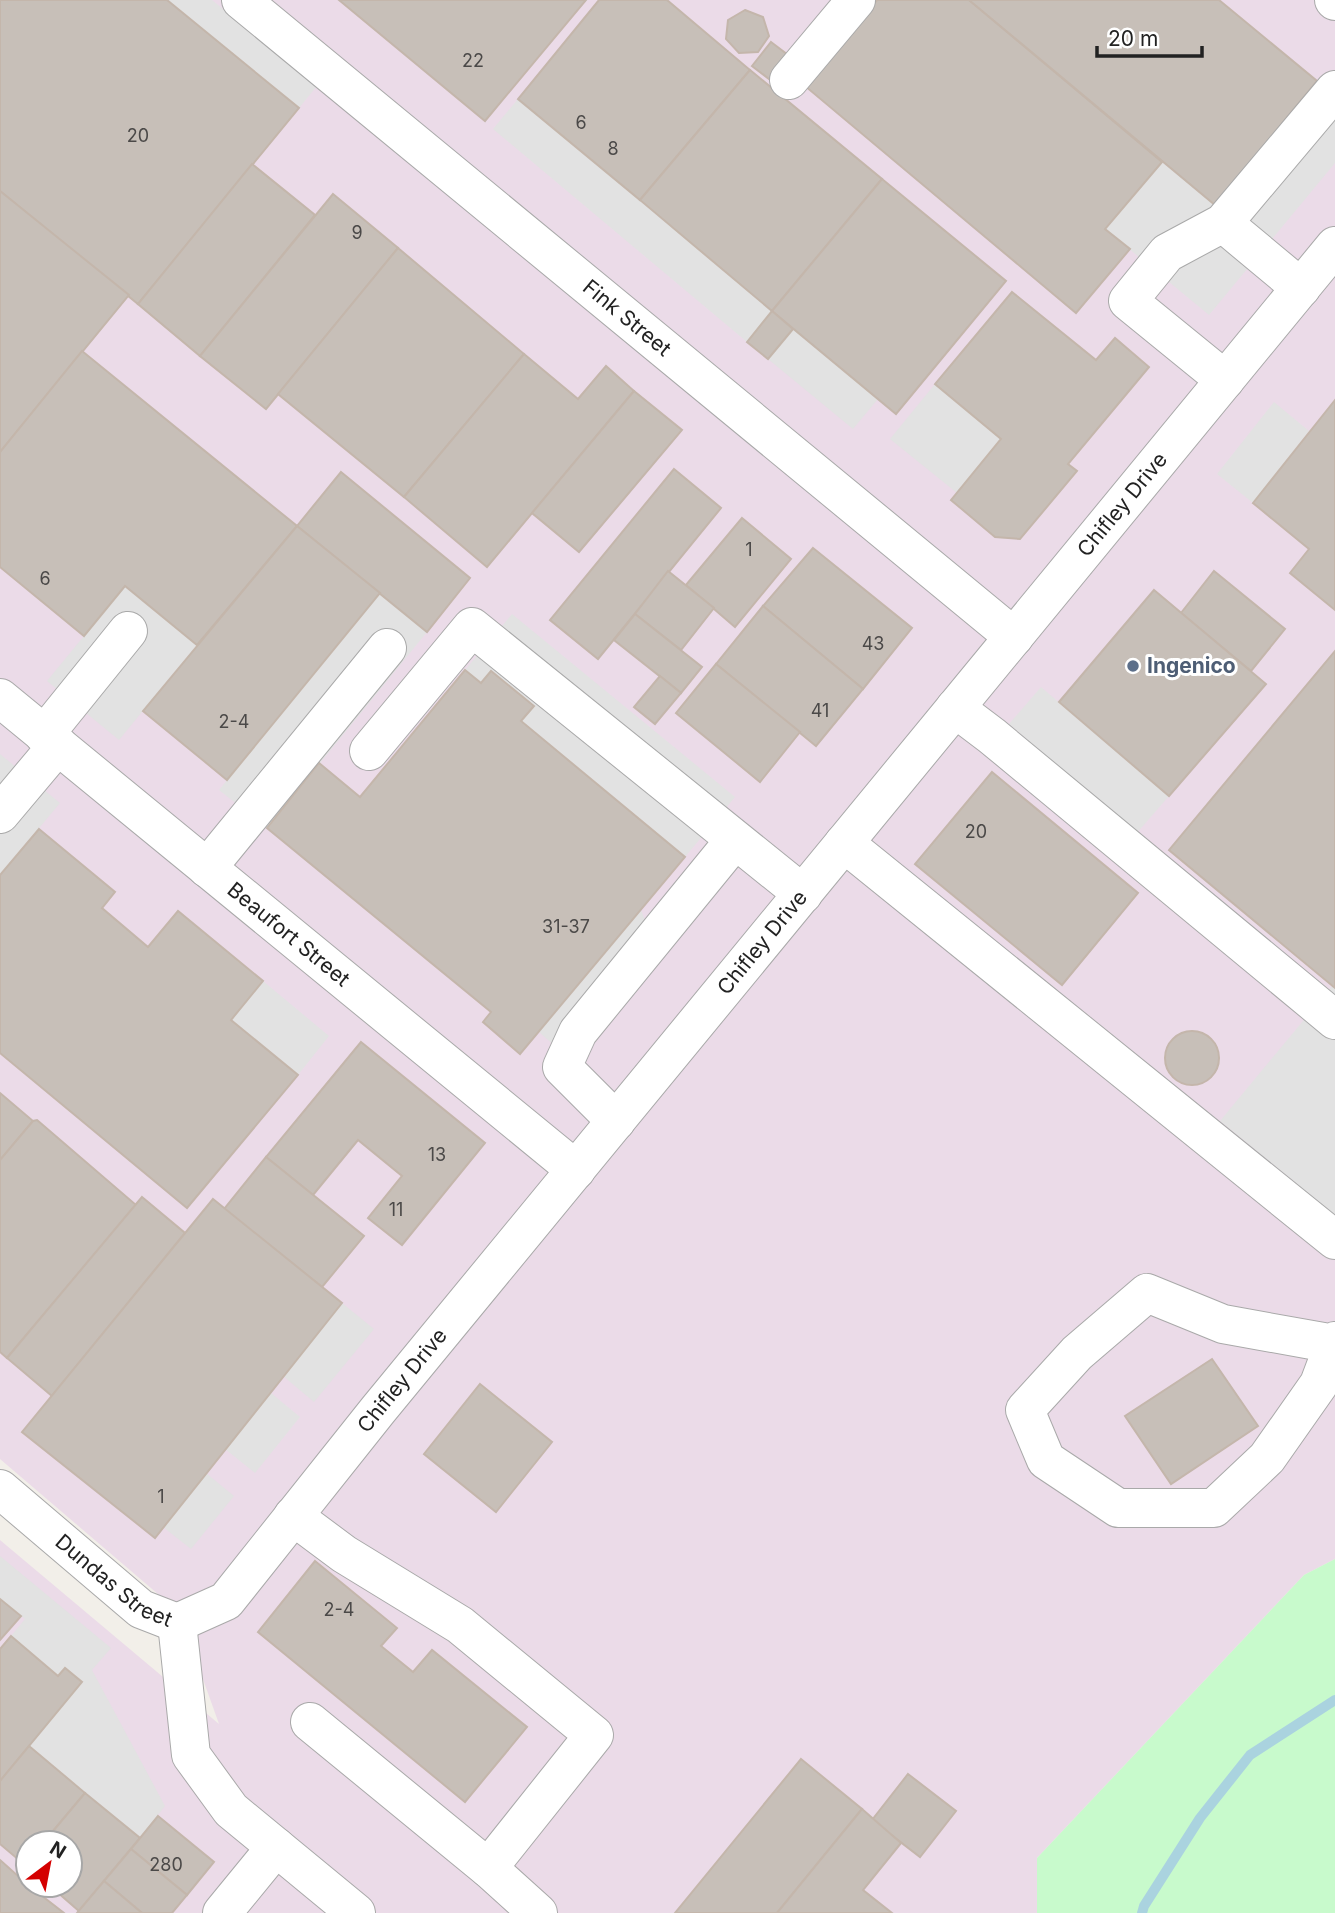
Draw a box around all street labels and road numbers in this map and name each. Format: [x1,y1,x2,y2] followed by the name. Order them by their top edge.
[578,274,676,361] street label: Fink Street
[1072,447,1172,561] street label: Chifley Drive
[223,877,355,991] street label: Beaufort Street
[712,885,812,999] street label: Chifley Drive
[352,1323,452,1437] street label: Chifley Drive
[50,1529,176,1632] street label: Dundas Street

